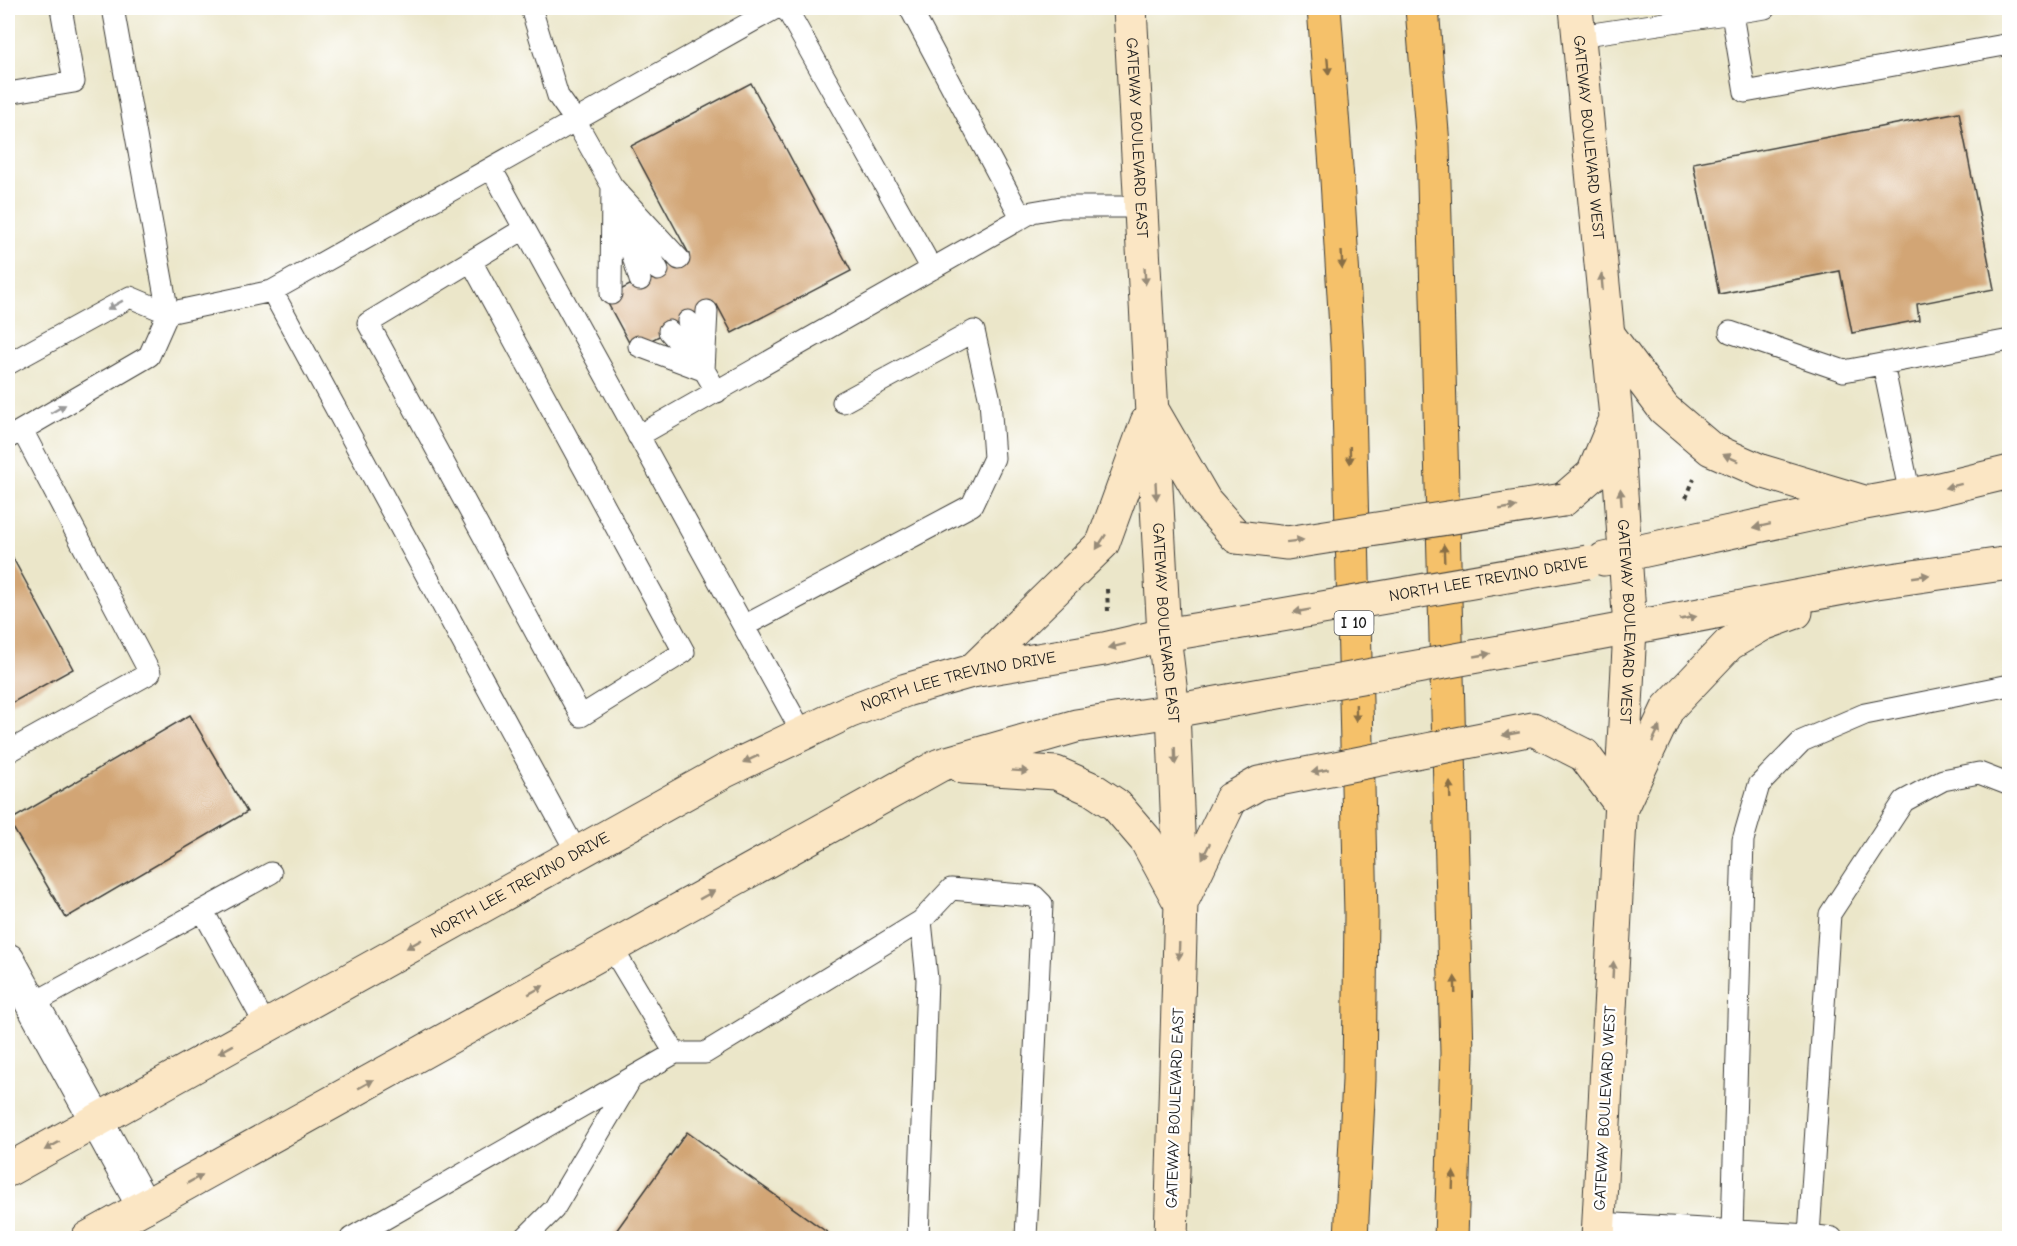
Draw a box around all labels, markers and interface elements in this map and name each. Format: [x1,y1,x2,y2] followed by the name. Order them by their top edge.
[1570,34,1608,241] street label: GATEWAY BOULEVARD WEST
[1123,37,1151,239] street label: GATEWAY BOULEVARD EAST
[1323,56,1333,75] one-way arrow
[1337,251,1346,270] one-way arrow
[1140,266,1149,285] one-way arrow
[1597,273,1607,292] one-way arrow
[106,300,123,310] one-way arrow
[50,403,66,414] one-way arrow
[1345,446,1355,465] one-way arrow
[1722,453,1739,462] one-way arrow
[1944,481,1962,491] one-way arrow
[1152,482,1161,501] one-way arrow
[1617,488,1626,507] one-way arrow
[1499,504,1518,513] one-way arrow
[1614,519,1639,725] street label: GATEWAY BOULEVARD WEST
[1753,521,1771,531] one-way arrow
[1149,522,1183,724] street label: GATEWAY BOULEVARD EAST
[1096,534,1107,550] one-way arrow
[1285,537,1304,546] one-way arrow
[1439,544,1448,563] one-way arrow
[1388,553,1589,605] street label: NORTH LEE TREVINO DRIVE
[1911,571,1930,580] one-way arrow
[1292,607,1311,616] one-way arrow
[1334,611,1374,635] road number: I 10
[1678,613,1697,622] one-way arrow
[1108,642,1126,652] one-way arrow
[858,648,1058,715] street label: NORTH LEE TREVINO DRIVE
[1473,650,1492,659] one-way arrow
[1351,704,1361,723] one-way arrow
[1651,726,1660,743] one-way arrow
[1501,730,1520,739] one-way arrow
[1170,746,1179,765] one-way arrow
[742,754,759,763] one-way arrow
[1010,766,1029,775] one-way arrow
[1310,767,1329,776] one-way arrow
[1445,781,1454,800] one-way arrow
[428,828,613,942] street label: NORTH LEE TREVINO DRIVE
[1201,842,1210,859] one-way arrow
[699,890,716,900] one-way arrow
[406,939,423,949] one-way arrow
[1175,941,1184,960] one-way arrow
[1608,961,1617,980] one-way arrow
[1450,976,1460,995] one-way arrow
[528,985,545,995] one-way arrow
[1591,1004,1619,1211] street label: GATEWAY BOULEVARD WEST
[1163,1007,1188,1209] street label: GATEWAY BOULEVARD EAST
[217,1044,234,1054] one-way arrow
[357,1079,374,1089] one-way arrow
[43,1141,60,1151] one-way arrow
[1448,1171,1458,1190] one-way arrow
[187,1174,204,1184] one-way arrow

